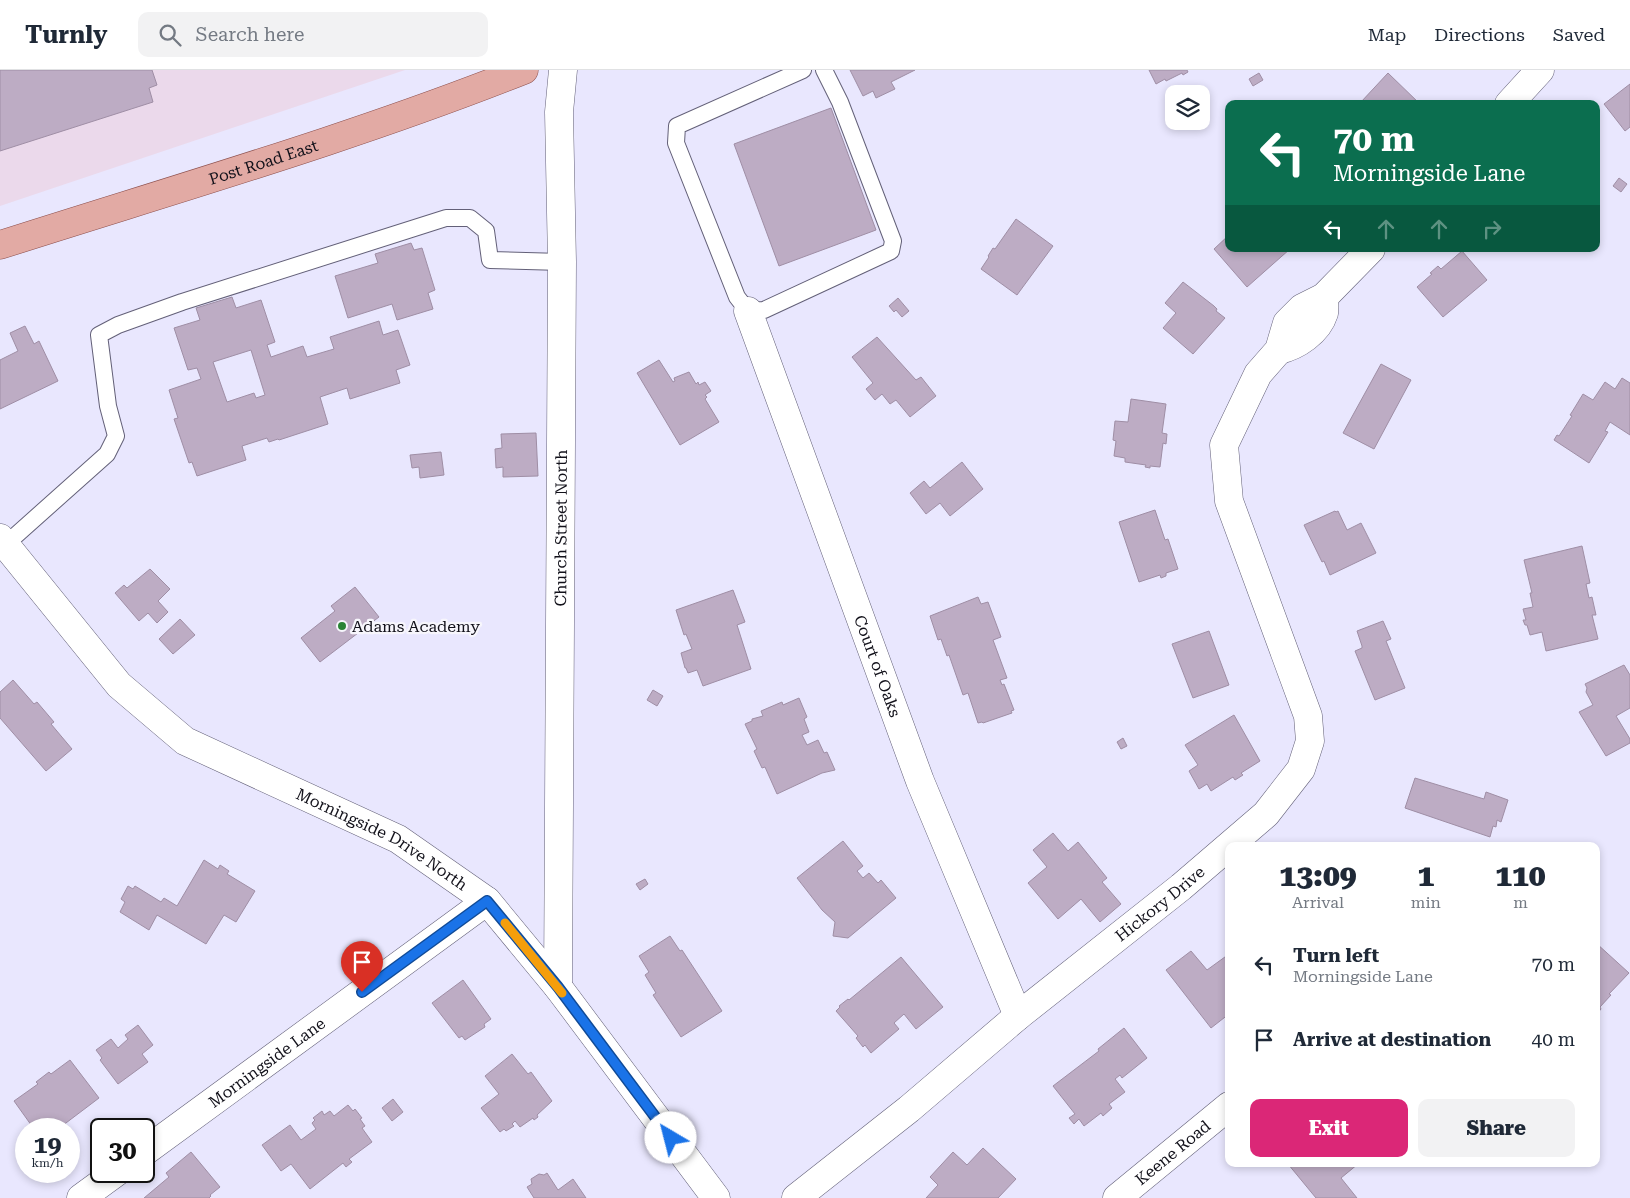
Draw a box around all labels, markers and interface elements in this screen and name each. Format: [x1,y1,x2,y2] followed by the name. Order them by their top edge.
[138,12,488,57] search box
[25,21,108,49] text: Turnly
[156,21,184,49] icon: search
[196,23,304,46] text: Search here
[1368,24,1406,45] text: Map
[1434,24,1525,45] text: Directions
[1553,24,1605,45] text: Saved
[1165,85,1210,130] map controls
[1165,85,1210,130] button: layers
[1333,119,1415,160] text: 70 m
[1250,120,1315,185] icon: left
[206,135,320,188] street label: Post Road East
[1333,161,1525,186] text: Morningside Lane
[1319,215,1347,243] icon: left
[1372,215,1400,243] icon: ahead
[1425,215,1453,243] icon: ahead
[1478,215,1506,243] icon: right
[551,449,570,607] street label: Church Street North
[851,612,905,720] street label: Court of Oaks
[352,617,480,636] place label: Adams Academy
[336,620,348,632] marker: Adams Academy
[293,784,471,894] street label: Morningside Drive North
[1279,858,1357,893] text: 13:09
[1417,858,1434,893] text: 1
[1495,858,1546,893] text: 110
[1111,862,1208,945] street label: Hickory Drive
[1292,893,1344,912] text: Arrival
[1411,893,1441,912] text: min
[1513,893,1528,912] text: m
[341,941,383,992] pin
[1293,944,1379,967] text: Turn left
[348,948,376,976] icon: arrive
[1250,951,1278,979] icon: left
[1532,953,1575,976] text: 70 m
[1293,967,1433,986] text: Morningside Lane
[205,1013,329,1111] street label: Morningside Lane
[1250,1026,1278,1054] icon: arrive
[1293,1028,1491,1051] text: Arrive at destination
[1532,1028,1575,1051] text: 40 m
[1250,1099,1408,1157] button: Exit
[1418,1099,1575,1157] button: Share
[644,1111,696,1163] position arrow
[1131,1116,1214,1189] street label: Keene Road
[90,1118,155,1183] speed limit sign: 30
[33,1130,62,1159] text: 19
[31,1156,64,1170] text: km/h

